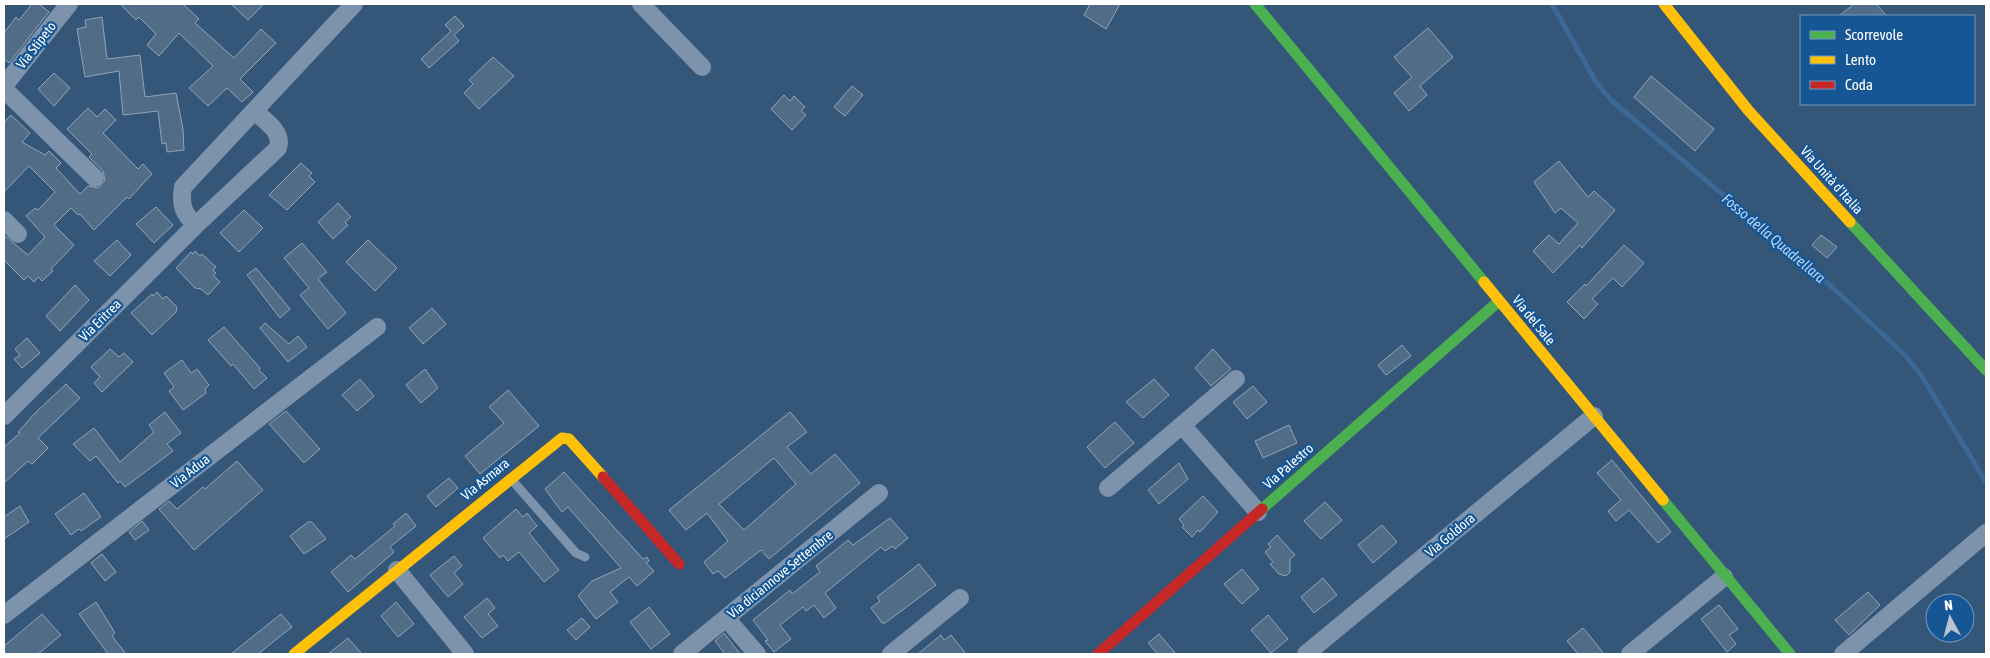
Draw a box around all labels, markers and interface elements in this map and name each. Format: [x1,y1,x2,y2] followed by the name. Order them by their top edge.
[1800,15,1975,105] legend
[13,18,59,72] street label: Via Stipeto
[1845,26,1903,43] text: Scorrevole
[1845,51,1876,68] text: Lento
[1845,76,1873,93] text: Coda
[1797,143,1867,217] street label: Via Unità d'Italia
[1719,190,1829,286] water label: Fosso della Quadrellara
[1509,292,1559,348] street label: Via del Sale
[76,296,124,344] street label: Via Eritrea
[1260,440,1316,492] street label: Via Palestro
[167,451,213,491] street label: Via Adua
[458,455,512,503] street label: Via Asmara
[1422,510,1478,560] street label: Via Goldora
[724,527,836,621] street label: Via diciannove Settembre
[1925,593,1975,643] north arrow
[1943,597,1953,614] text: N

